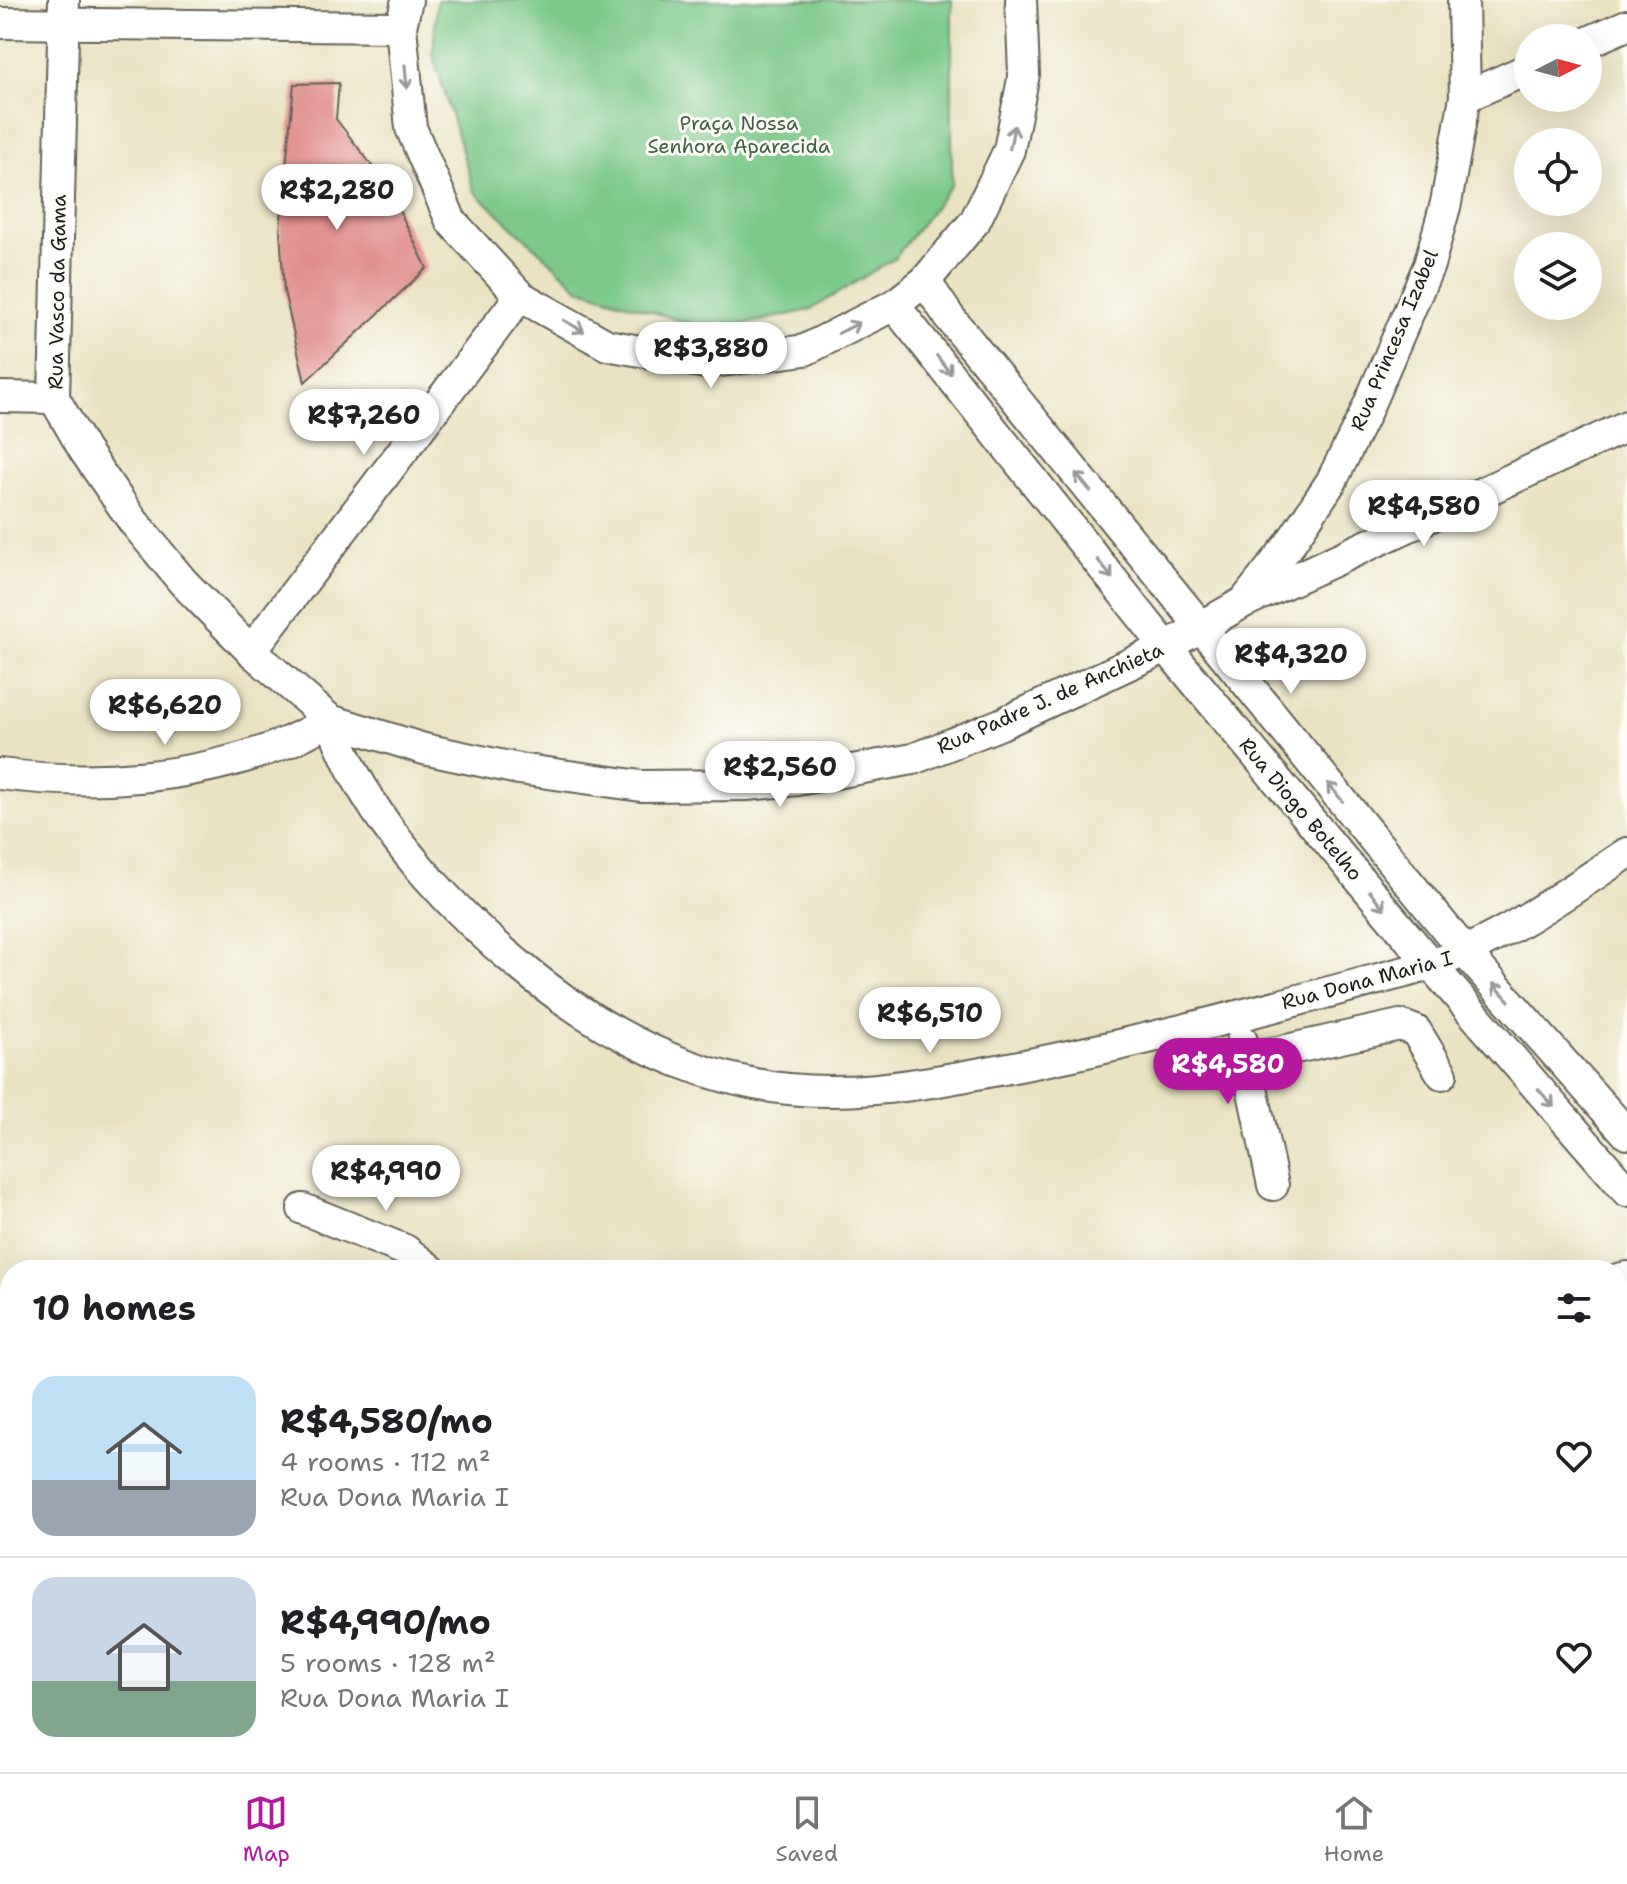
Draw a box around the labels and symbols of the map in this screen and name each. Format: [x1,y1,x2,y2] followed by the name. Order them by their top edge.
[1514,24,1602,112] north arrow
[398,63,413,90] one-way arrow
[647,110,831,159] park label: Praça Nossa Senhora Aparecida
[1005,124,1020,150] one-way arrow
[263,164,411,232] pin: R$2,280
[42,194,72,390] street label: Rua Vasco da Gama
[1344,245,1444,435] street label: Rua Princesa Izabel
[561,319,585,334] one-way arrow
[837,320,861,335] one-way arrow
[637,322,785,390] pin: R$3,880
[936,354,953,375] one-way arrow
[290,389,438,457] pin: R$7,260
[1074,472,1091,493] one-way arrow
[1350,480,1498,548] pin: R$4,580
[1097,558,1114,579] one-way arrow
[1217,628,1365,696] pin: R$4,320
[933,636,1168,760] street label: Rua Padre J. de Anchieta
[91,679,239,747] pin: R$6,620
[1234,732,1368,886] street label: Rua Diogo Botelho
[706,741,854,809] pin: R$2,560
[1326,782,1344,803] one-way arrow
[1368,889,1386,910] one-way arrow
[1279,945,1455,1015] street label: Rua Dona Maria I
[1492,983,1510,1003] one-way arrow
[856,987,1004,1055] pin: R$6,510
[1154,1038,1302,1106] pin: R$4,580
[1536,1087,1554,1107] one-way arrow
[312,1145,460,1213] pin: R$4,990

